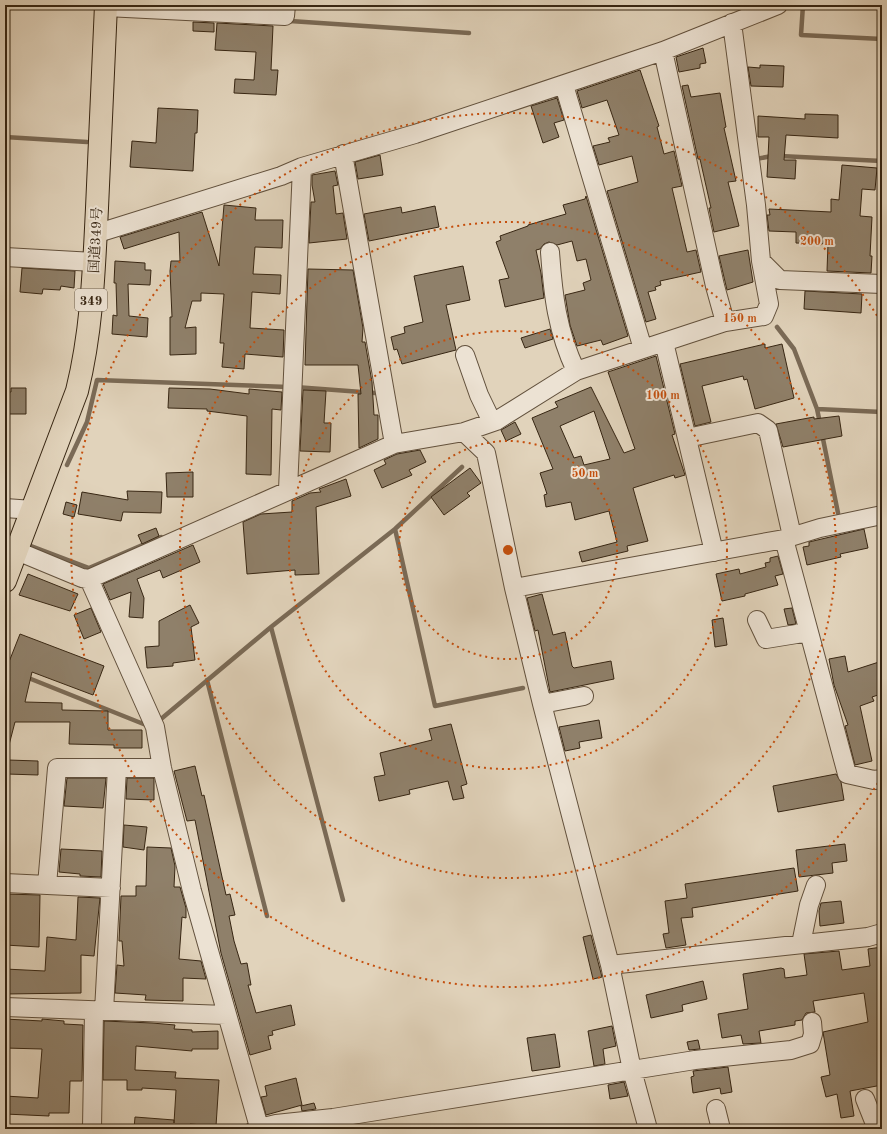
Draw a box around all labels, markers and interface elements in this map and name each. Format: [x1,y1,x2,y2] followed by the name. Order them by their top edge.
[86,206,105,274] street label: 国道349号
[800,236,834,248] text: 200 m
[75,289,107,311] road number: 349
[723,312,757,325] text: 150 m
[646,390,680,402] text: 100 m
[572,467,599,480] text: 50 m
[501,543,515,557] centre of rings

